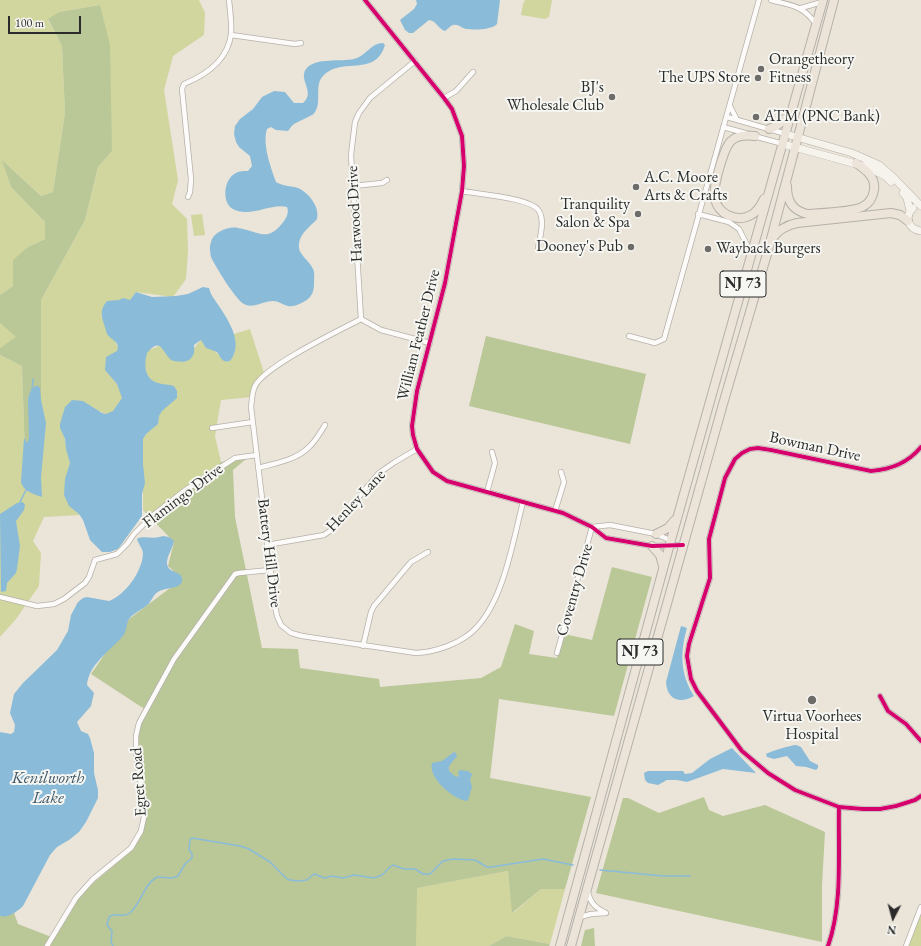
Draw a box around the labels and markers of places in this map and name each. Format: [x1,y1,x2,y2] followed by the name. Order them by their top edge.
[769,50,854,88] place label: Orangetheory Fitness
[756,64,766,74] marker: Orangetheory Fitness
[658,68,750,88] place label: The UPS Store
[753,73,763,83] marker: The UPS Store
[507,78,604,116] place label: BJ's Wholesale Club
[607,92,617,102] marker: BJ's Wholesale Club
[764,107,880,127] place label: ATM (PNC Bank)
[751,112,761,122] marker: ATM (PNC Bank)
[644,168,727,206] place label: A.C. Moore Arts & Crafts
[631,182,641,192] marker: A.C. Moore Arts & Crafts
[556,195,630,233] place label: Tranquility Salon & Spa
[633,209,643,219] marker: Tranquility Salon & Spa
[536,237,623,257] place label: Dooney's Pub
[716,239,821,259] place label: Wayback Burgers
[626,242,636,252] marker: Dooney's Pub
[703,244,713,254] marker: Wayback Burgers
[806,694,818,706] marker: Virtua Voorhees Hospital
[763,707,861,745] place label: Virtua Voorhees Hospital

